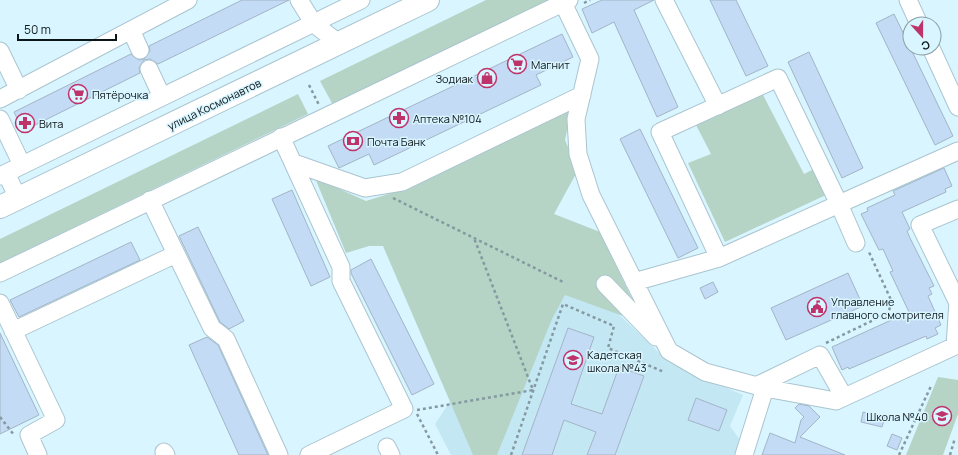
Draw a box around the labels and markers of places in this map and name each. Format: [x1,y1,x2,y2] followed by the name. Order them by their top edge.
[506,53,528,75] supermarket icon: Магнит
[531,57,570,72] place label: Магнит
[476,67,498,89] shop icon: Зодиак
[436,71,474,86] place label: Зодиак
[67,83,89,105] supermarket icon: Пятёрочка
[92,87,148,102] place label: Пятёрочка
[388,107,410,129] pharmacy icon: Аптека №104
[413,111,482,126] place label: Аптека №104
[14,112,36,134] pharmacy icon: Вита
[39,116,63,131] place label: Вита
[342,130,364,152] bank icon: Почта Банк
[367,134,426,149] place label: Почта Банк
[831,294,944,322] place label: Управление главного смотрителя
[806,296,828,318] public building icon: Управление главного смотрителя
[587,347,647,375] place label: Кадетская школа №43
[562,349,584,371] school or university icon: Кадетская школа №43
[931,405,953,427] school or university icon: Школа №40
[866,409,928,424] place label: Школа №40

